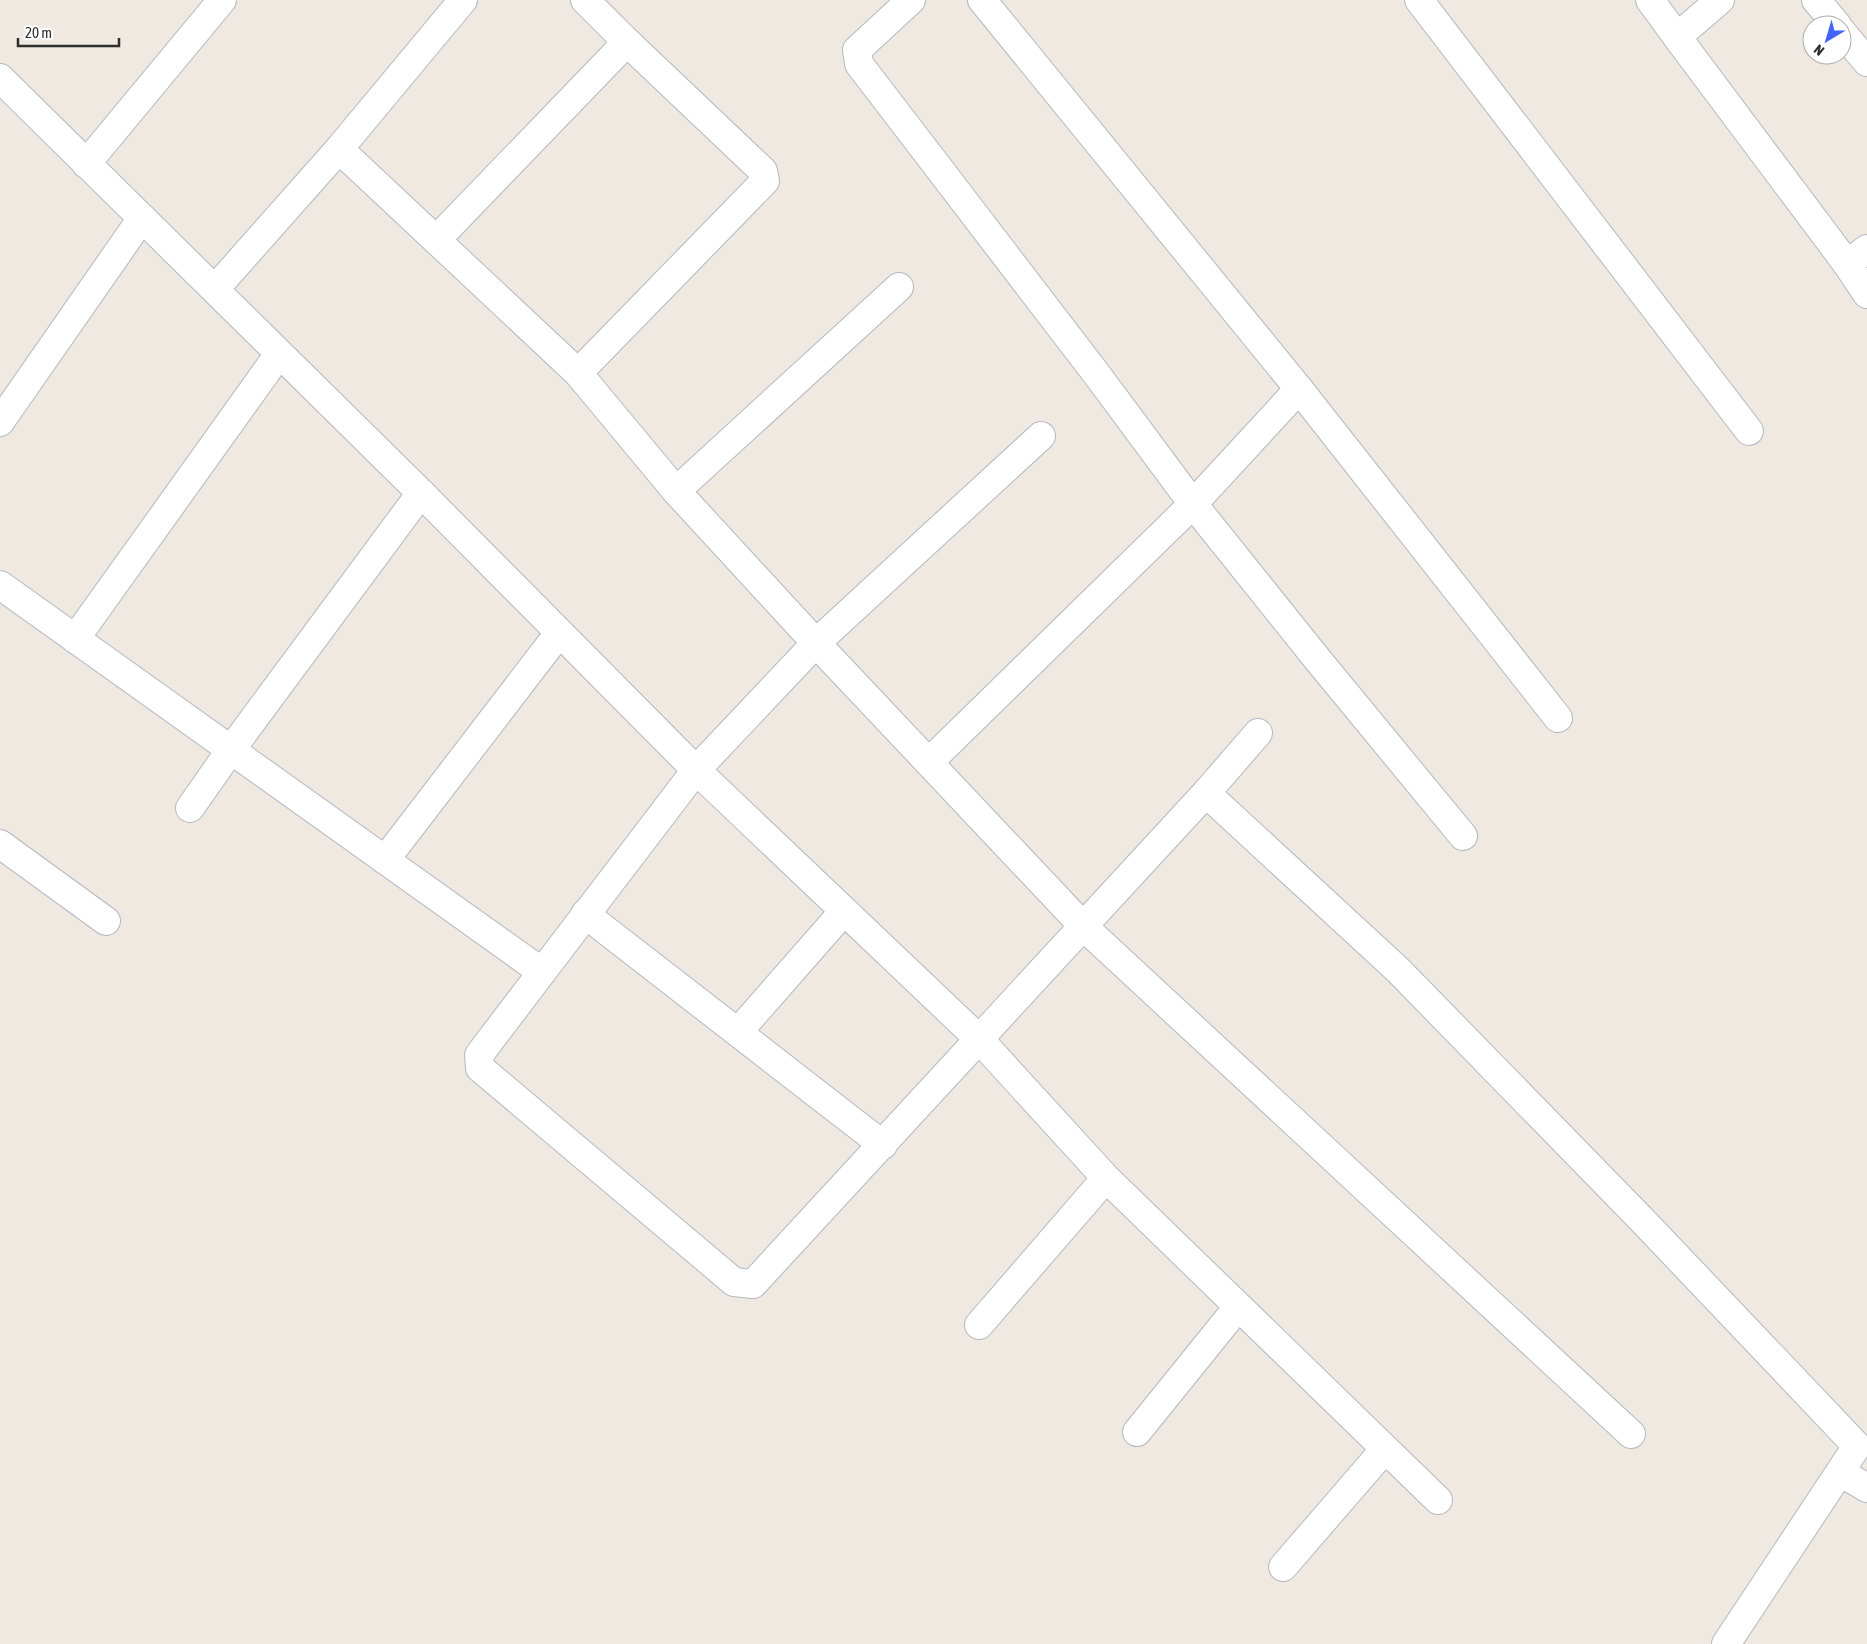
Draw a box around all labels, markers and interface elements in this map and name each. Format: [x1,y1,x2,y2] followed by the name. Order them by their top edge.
[18,15,119,47] scale bar
[1802,15,1852,65] north arrow
[25,24,52,41] text: 20 m
[1811,41,1827,59] text: N

